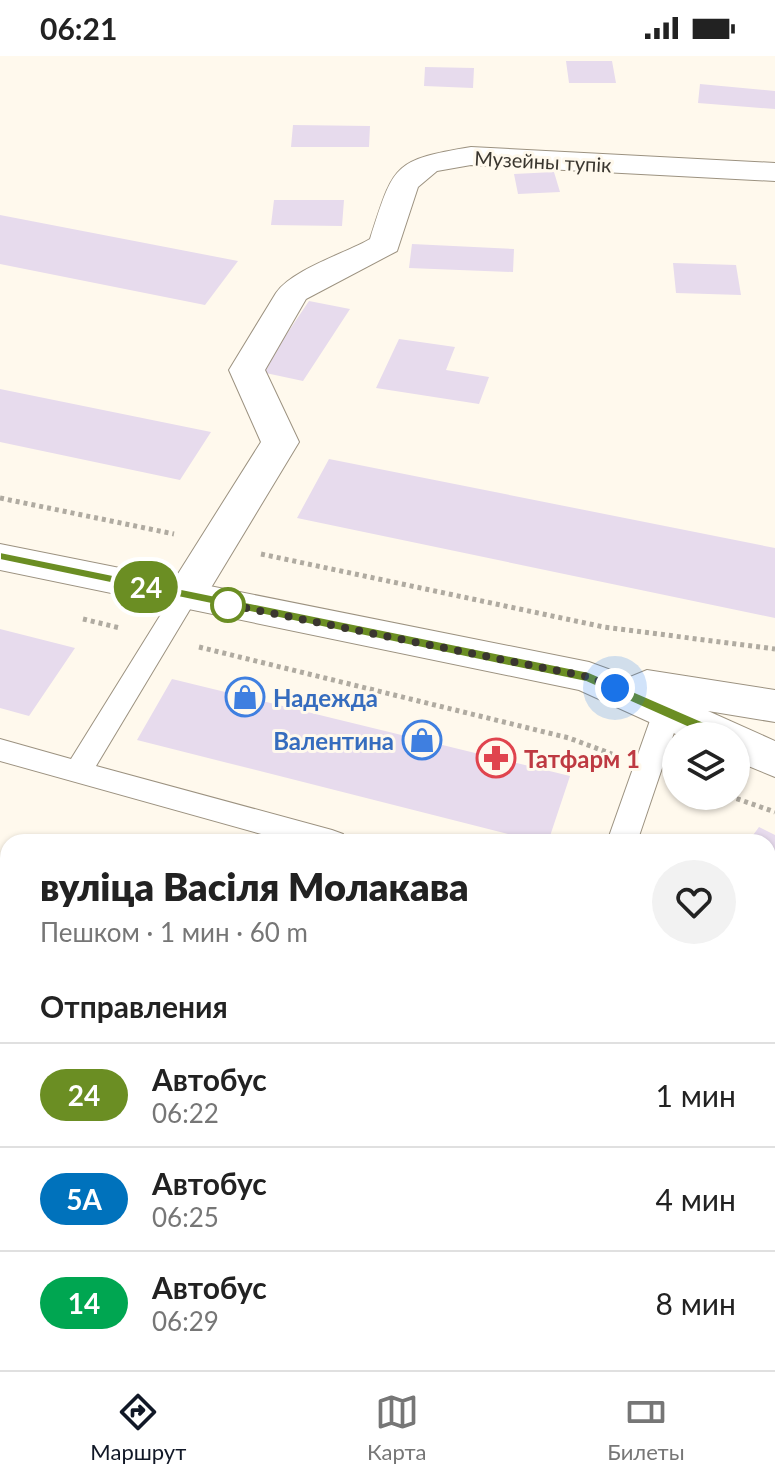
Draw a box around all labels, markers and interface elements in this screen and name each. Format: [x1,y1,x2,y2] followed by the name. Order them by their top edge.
[40,10,117,46] text: 06:21
[474,145,613,177] street label: Музейны тупік
[110,561,182,613] line badge: 24
[130,570,162,604] text: 24
[211,588,245,622] unlabelled marker
[595,668,635,708] your location
[224,676,266,718] shop icon: Надежда
[273,683,378,712] place label: Надежда
[401,719,443,761] shop icon: Валентина
[662,722,750,810] map controls
[662,722,750,810] button: layers
[273,726,394,755] place label: Валентина
[475,737,517,779] pharmacy icon: Татфарм 1
[524,744,640,773] place label: Татфарм 1
[652,860,736,944] button: heart
[40,863,469,909] text: вуліца Васіля Молакава
[40,916,308,948] text: Пешком · 1 мин · 60 m
[40,988,228,1024] text: Отправления
[152,1061,267,1097] text: Автобус
[656,1077,736,1113] text: 1 мин
[68,1078,100,1112] text: 24
[152,1097,219,1129] text: 06:22
[152,1165,267,1201] text: Автобус
[656,1181,736,1217] text: 4 мин
[66,1182,102,1216] text: 5А
[152,1201,219,1233] text: 06:25
[152,1269,267,1305] text: Автобус
[656,1285,736,1321] text: 8 мин
[68,1286,100,1320] text: 14
[152,1305,219,1337] text: 06:29
[90,1390,186,1465] tab: Маршрут
[367,1390,426,1465] tab: Карта
[607,1390,685,1465] tab: Билеты

